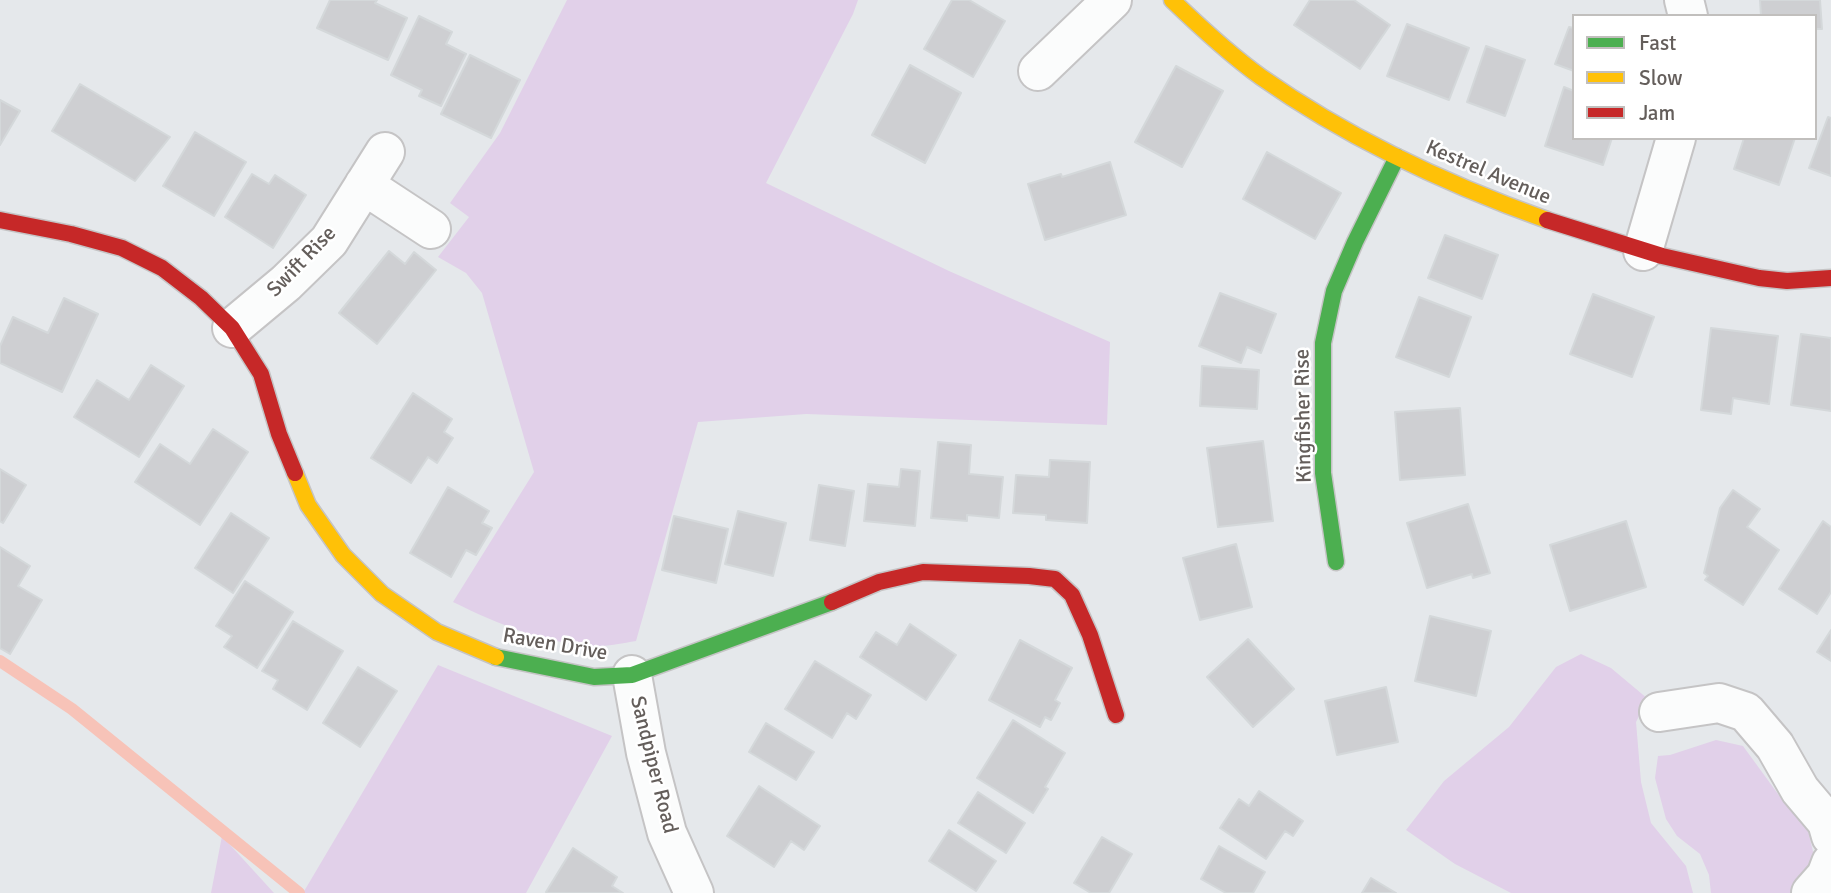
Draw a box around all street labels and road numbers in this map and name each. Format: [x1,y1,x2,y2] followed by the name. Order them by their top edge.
[1422,135,1554,211] street label: Kestrel Avenue
[262,221,342,303] street label: Swift Rise
[1290,349,1318,483] street label: Kingfisher Rise
[501,623,609,667] street label: Raven Drive
[624,694,682,836] street label: Sandpiper Road

